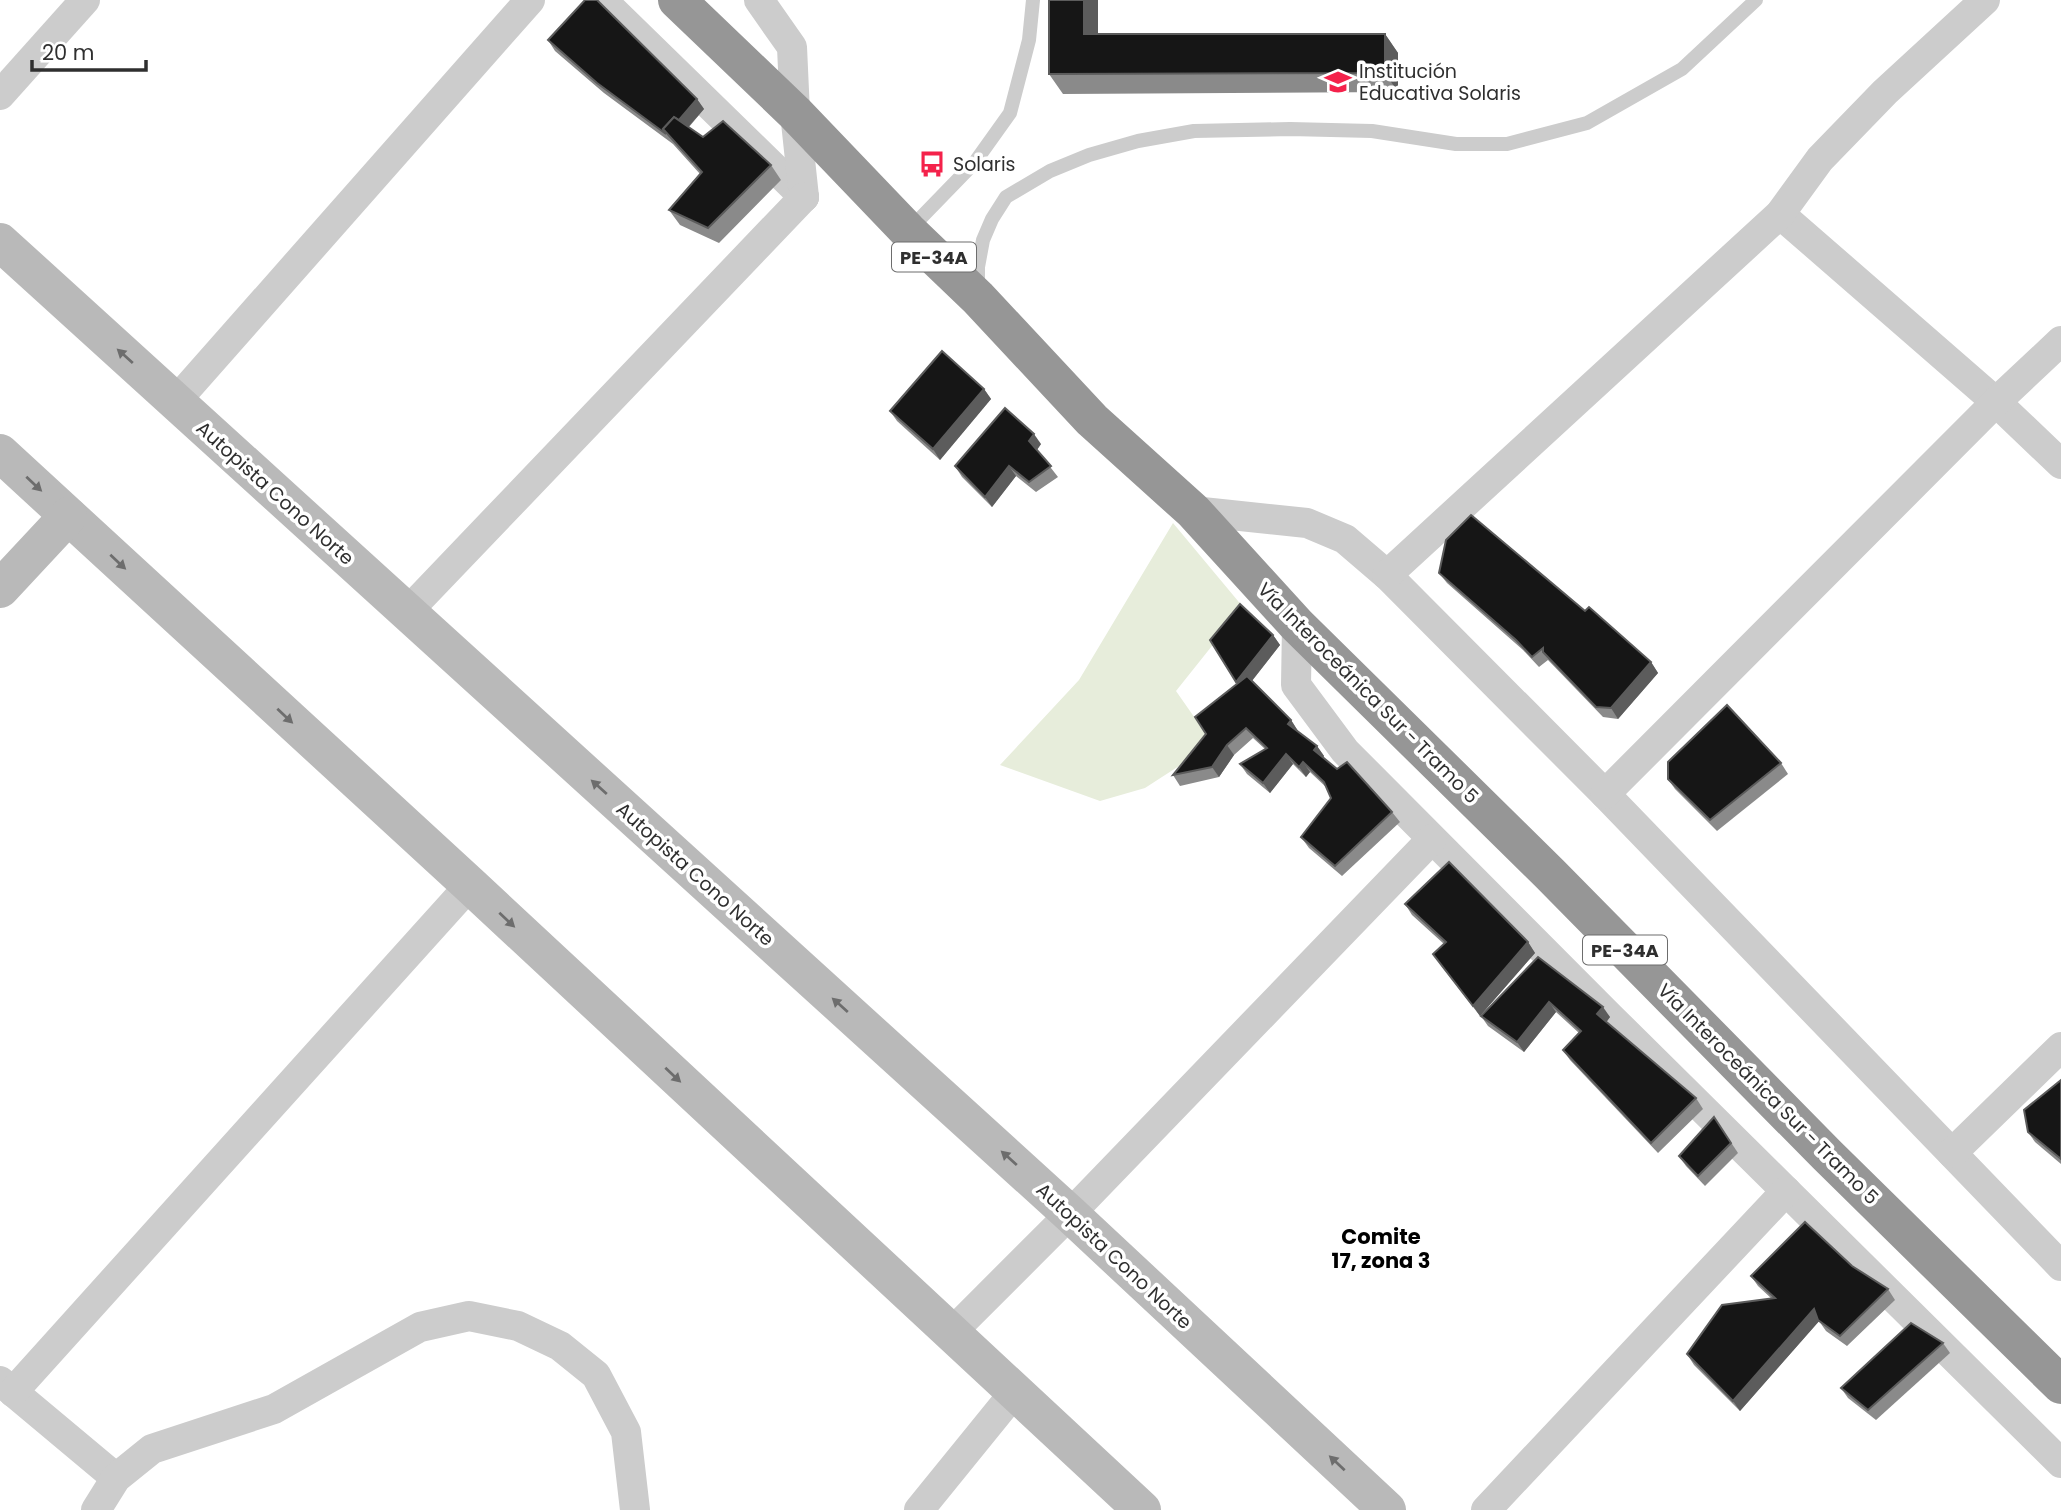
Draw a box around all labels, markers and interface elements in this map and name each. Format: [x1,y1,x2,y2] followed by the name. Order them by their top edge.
[32,28,145,72] scale bar
[42,38,95,67] text: 20 m
[1359,58,1521,107] place label: Institución Educativa Solaris
[1323,67,1353,97] school or university icon: Institución Educativa Solaris
[917,149,947,179] bus stop icon: Solaris
[953,151,1016,178] place label: Solaris
[892,243,976,272] road number: PE-34A
[116,348,134,364] one-way arrow
[190,415,360,571] street label: Autopista Cono Norte
[25,476,42,492] one-way arrow
[109,554,127,570] one-way arrow
[1251,576,1485,810] street label: Vía Interoceánica Sur - Tramo 5
[277,707,294,723] one-way arrow
[591,779,608,795] one-way arrow
[610,796,780,952] street label: Autopista Cono Norte
[498,911,515,927] one-way arrow
[1583,936,1667,965] road number: PE-34A
[1651,977,1885,1211] street label: Vía Interoceánica Sur - Tramo 5
[832,998,849,1014] one-way arrow
[665,1066,682,1083] one-way arrow
[1000,1150,1018,1166] one-way arrow
[1030,1177,1198,1335] street label: Autopista Cono Norte
[1332,1222,1430,1275] district label: Comite 17, zona 3
[1329,1456,1346,1472] one-way arrow

